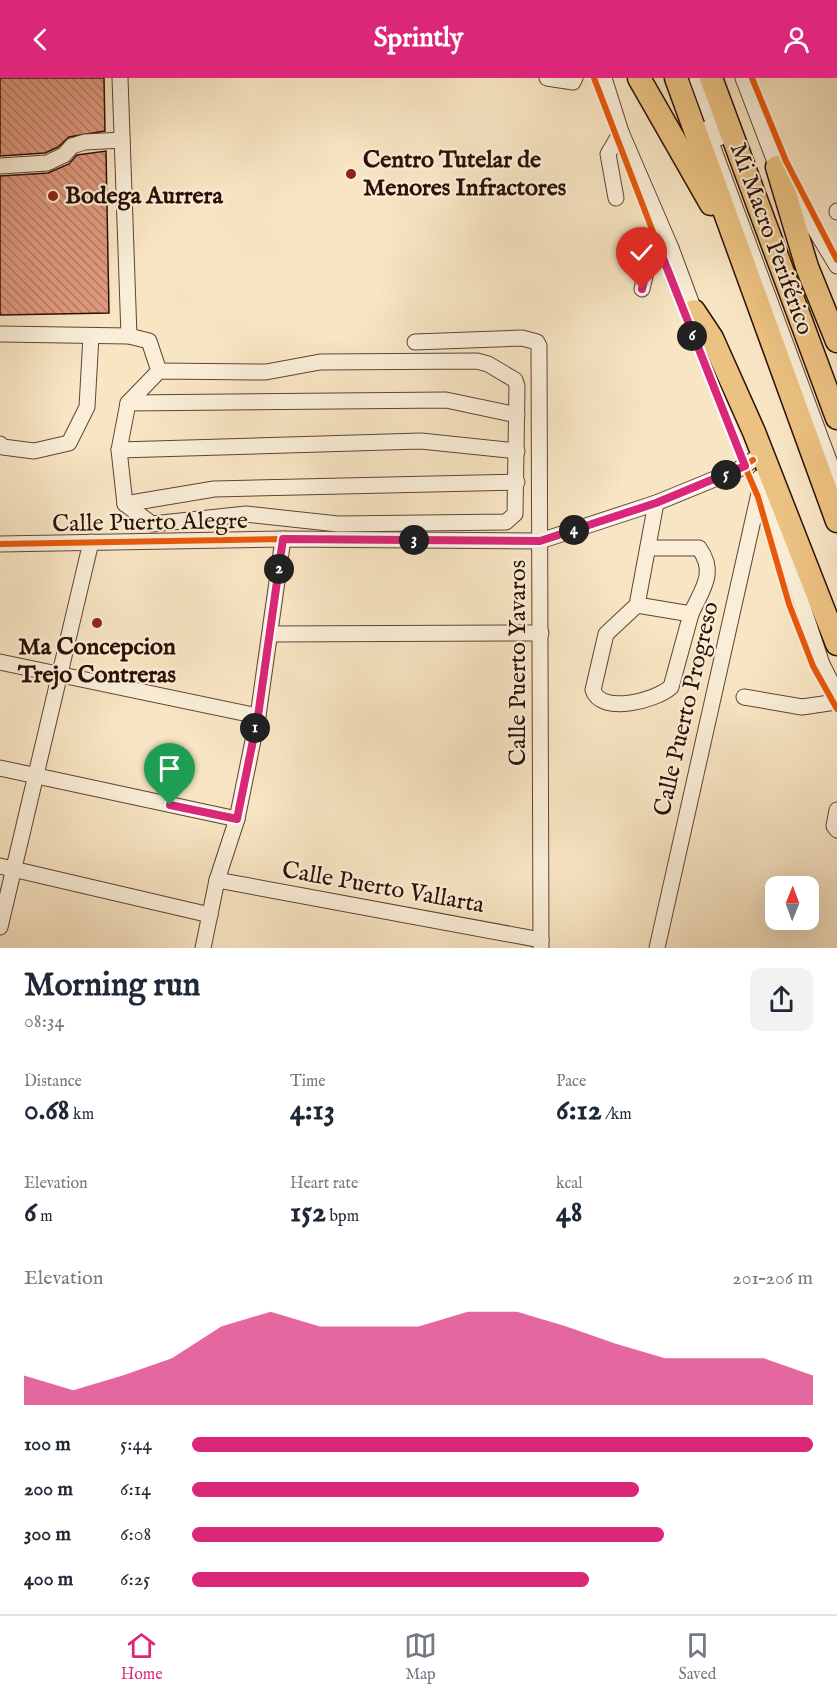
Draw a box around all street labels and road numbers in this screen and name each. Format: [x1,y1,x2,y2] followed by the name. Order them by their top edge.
[722,139,820,339] street label: Mi Macro Periférico
[52,506,248,540] street label: Calle Puerto Alegre
[503,560,534,766] street label: Calle Puerto Yavaros
[647,599,727,819] street label: Calle Puerto Progreso
[279,855,487,921] street label: Calle Puerto Vallarta

